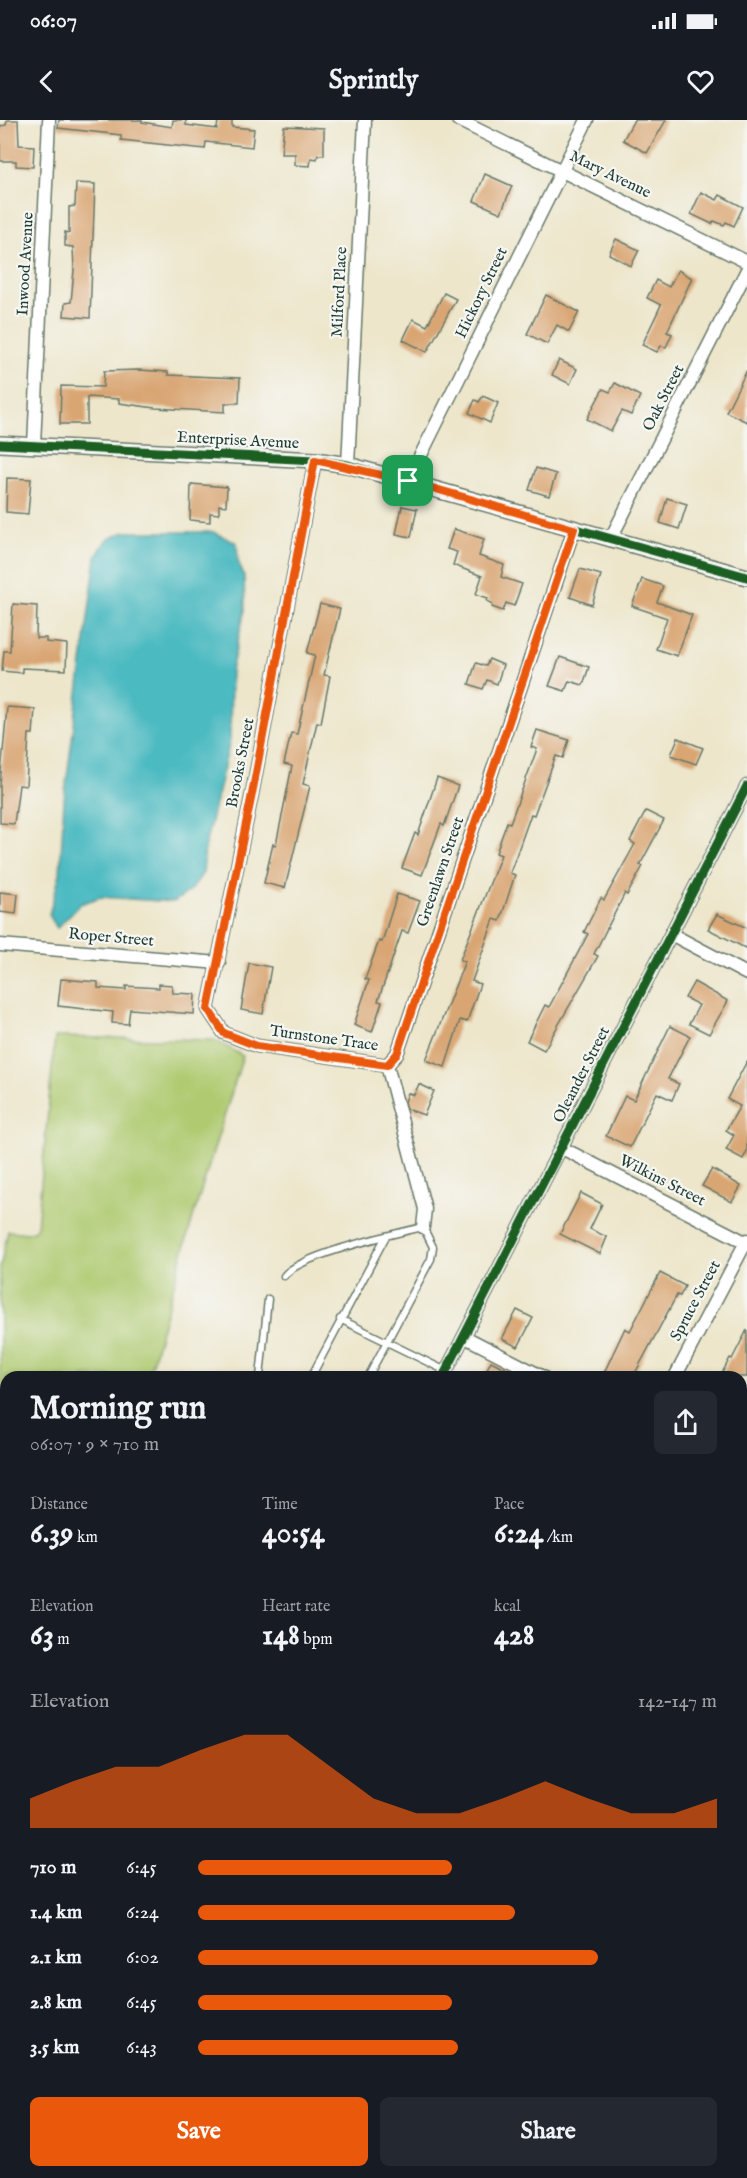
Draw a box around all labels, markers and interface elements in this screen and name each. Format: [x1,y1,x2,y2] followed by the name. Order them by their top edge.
[30,7,77,35] text: 06:07
[329,64,418,98] text: Sprintly
[30,65,63,98] icon: back
[684,65,717,98] icon: heart
[566,147,654,203] street label: Mary Avenue
[13,212,39,316] street label: Inwood Avenue
[451,244,513,342] street label: Hickory Street
[328,246,352,338] street label: Milford Place
[639,361,689,435] street label: Oak Street
[176,428,300,454] street label: Enterprise Avenue
[382,455,433,506] pin
[391,464,424,497] icon: arrive
[222,716,260,810] street label: Brooks Street
[413,814,469,930] street label: Greenlawn Street
[67,924,155,952] street label: Roper Street
[268,1021,380,1057] street label: Turnstone Trace
[549,1023,615,1126] street label: Oleander Street
[616,1151,709,1212] street label: Wilkins Street
[666,1257,726,1345] street label: Spruce Street
[30,1388,206,1430] text: Morning run
[654,1391,717,1454] button: share
[30,1432,159,1457] text: 06:07 · 9 × 710 m
[30,1495,88,1515] text: Distance
[262,1495,298,1515] text: Time
[494,1495,524,1515] text: Pace
[30,1515,73,1553] text: 6.39
[262,1515,325,1553] text: 40:54
[494,1515,543,1553] text: 6:24
[73,1528,98,1548] text: km
[543,1528,573,1548] text: /km
[30,1597,93,1617] text: Elevation
[262,1597,330,1617] text: Heart rate
[494,1597,521,1617] text: kcal
[30,1617,54,1655] text: 63
[262,1617,300,1655] text: 148
[494,1617,535,1655] text: 428
[54,1630,70,1650] text: m
[300,1630,333,1650] text: bpm
[30,1689,109,1714] text: Elevation
[638,1689,717,1714] text: 142–147 m
[30,1855,76,1880] text: 710 m
[126,1855,157,1880] text: 6:45
[30,1900,82,1925] text: 1.4 km
[126,1900,159,1925] text: 6:24
[30,1945,82,1970] text: 2.1 km
[126,1945,159,1970] text: 6:02
[30,1990,82,2015] text: 2.8 km
[126,1990,157,2015] text: 6:45
[30,2035,80,2060] text: 3.5 km
[126,2035,157,2060] text: 6:43
[30,2097,368,2166] button: Save
[380,2097,717,2166] button: Share

